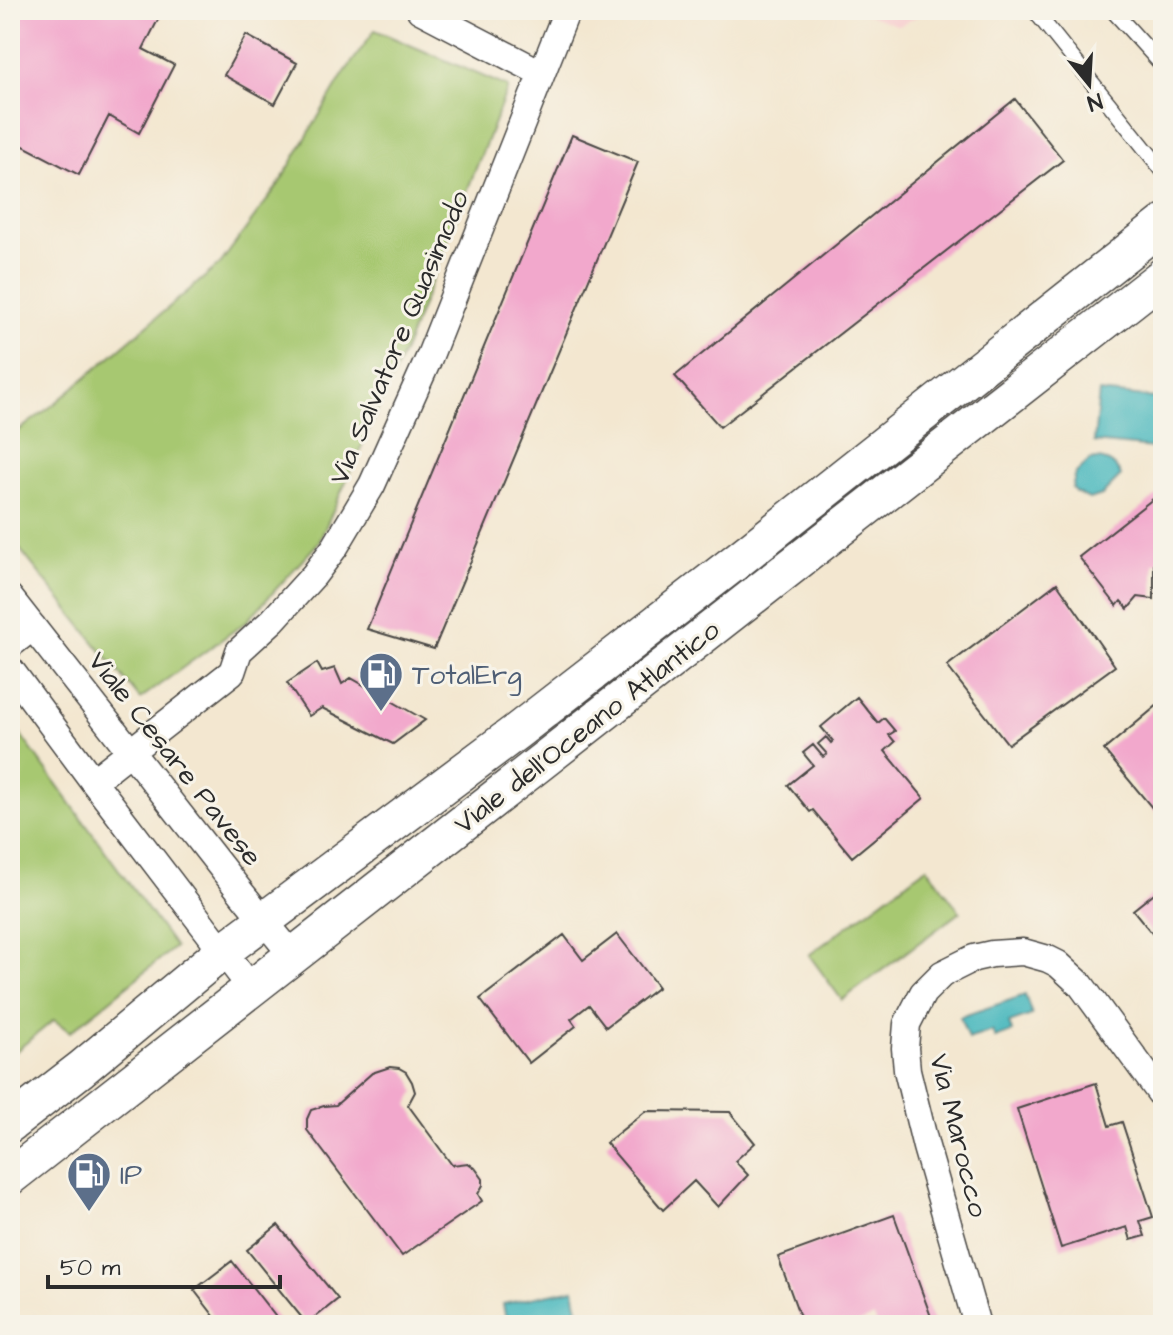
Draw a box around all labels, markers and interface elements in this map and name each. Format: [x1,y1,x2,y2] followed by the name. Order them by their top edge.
[1049,44,1129,124] north arrow
[1083,85,1106,119] text: N
[320,184,479,491] street label: Via Salvatore Quasimodo
[446,611,728,843] street label: Viale dell'Oceano Atlantico
[79,643,271,874] street label: Viale Cesare Pavese
[357,650,405,713] fuel station icon: TotalErg
[412,656,522,696] place label: TotalErg
[919,1050,998,1221] street label: Via Marocco
[65,1150,113,1213] fuel station icon: IP
[120,1156,142,1195] place label: IP
[48,1239,280,1289] scale bar
[60,1251,121,1285] text: 50 m

